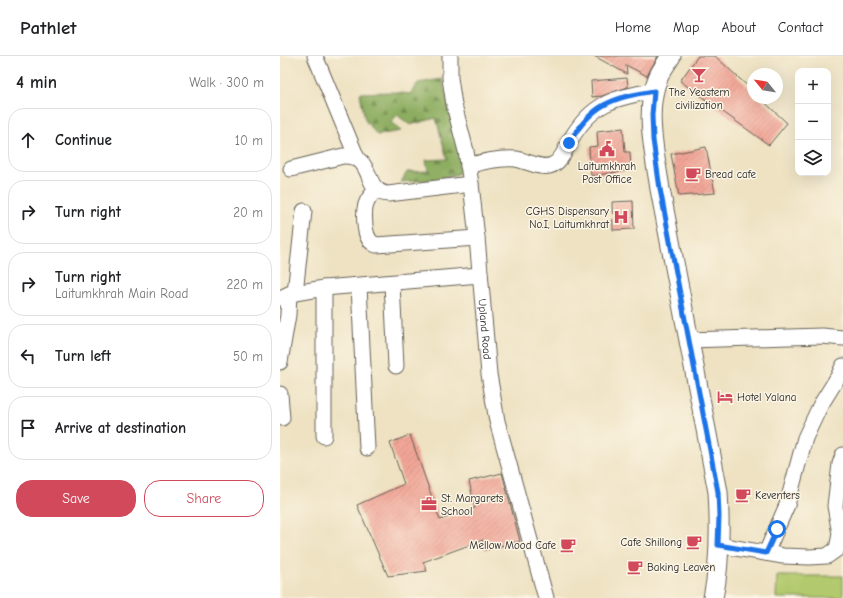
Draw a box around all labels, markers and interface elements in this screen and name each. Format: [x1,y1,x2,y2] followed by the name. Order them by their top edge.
[20,17,76,39] text: Pathlet
[615,19,651,36] text: Home
[673,19,699,36] text: Map
[721,19,756,36] text: About
[778,19,823,36] text: Contact
[690,66,708,84] bar icon: The Yeastern civilization
[747,68,783,104] north arrow
[795,68,831,176] map controls
[795,68,831,104] button: +
[16,73,57,92] text: 4 min
[189,75,264,90] text: Walk · 300 m
[668,86,730,112] place label: The Yeastern civilization
[795,104,831,140] button: −
[17,129,39,151] icon: ahead
[55,131,112,149] text: Continue
[235,133,263,148] text: 10 m
[560,134,578,152] route end
[598,140,616,158] public building icon: Laitumkhrah Post Office
[795,140,831,176] button: layers
[578,160,636,186] place label: Laitumkhrah Post Office
[684,165,702,183] cafe icon: Bread cafe
[705,168,757,181] place label: Bread cafe
[17,201,39,223] icon: right
[55,203,121,221] text: Turn right
[233,205,263,220] text: 20 m
[526,205,610,231] place label: CGHS Dispensary No.I, Laitumkhrat
[612,208,630,226] hospital icon: CGHS Dispensary No.I, Laitumkhrat
[55,268,121,286] text: Turn right
[17,273,39,295] icon: right
[226,277,263,292] text: 220 m
[55,286,188,301] text: Laitumkhrah Main Road
[475,298,494,360] street label: Upland Road
[17,345,39,367] icon: left
[55,347,111,365] text: Turn left
[233,349,263,364] text: 50 m
[716,388,734,406] hotel icon: Hotel Yalana
[737,391,797,404] place label: Hotel Yalana
[17,417,39,439] icon: arrive
[55,419,186,437] text: Arrive at destination
[16,480,136,517] button: Save
[144,480,264,517] button: Share
[734,486,752,504] cafe icon: Keventers
[755,489,800,502] place label: Keventers
[441,492,504,518] place label: St. Margarets School
[420,495,438,513] office icon: St. Margarets School
[768,520,786,538] route start
[685,533,703,551] cafe icon: Cafe Shillong
[559,536,577,554] cafe icon: Mellow Mood Cafe
[620,536,682,549] place label: Cafe Shillong
[469,539,556,552] place label: Mellow Mood Cafe
[626,558,644,576] cafe icon: Baking Leaven
[647,561,715,574] place label: Baking Leaven

